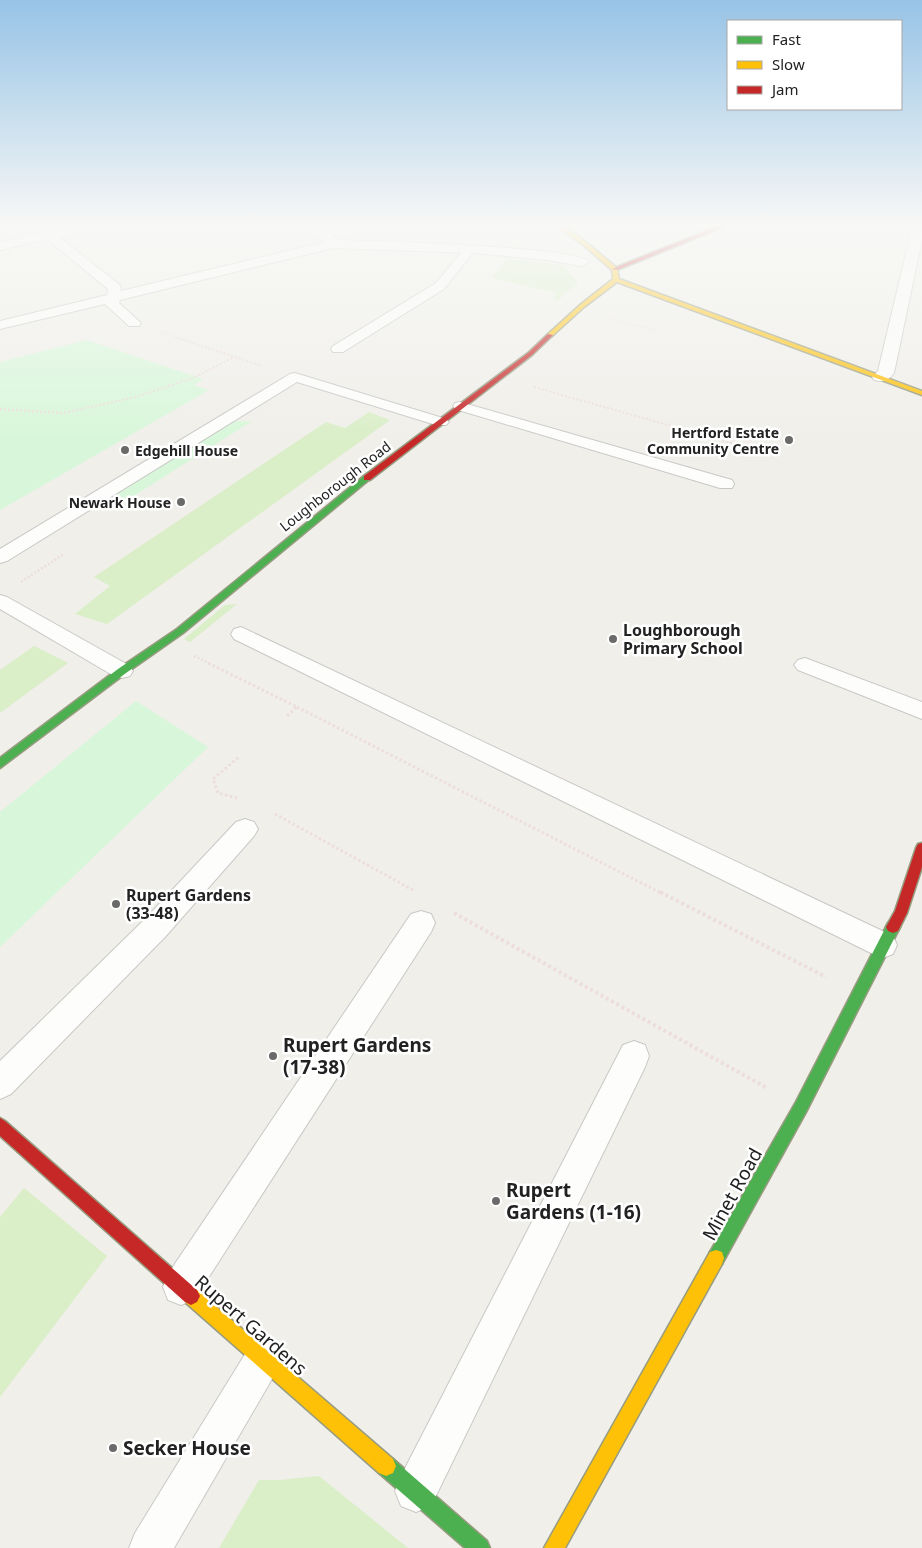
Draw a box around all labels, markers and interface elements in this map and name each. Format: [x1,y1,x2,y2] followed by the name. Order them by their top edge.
[727,20,902,110] legend
[772,29,801,49] text: Fast
[772,54,805,74] text: Slow
[770,79,799,99] text: Jam
[647,423,779,458] place label: Hertford Estate Community Centre
[783,434,795,446] marker: Hertford Estate Community Centre
[276,437,394,535] street label: Loughborough Road
[135,441,238,460] place label: Edgehill House
[119,444,131,456] marker: Edgehill House
[69,493,171,512] place label: Newark House
[175,496,187,508] marker: Newark House
[623,619,743,659] place label: Loughborough Primary School
[607,633,619,645] marker: Loughborough Primary School
[126,884,251,924] place label: Rupert Gardens (33-48)
[110,898,122,910] marker: Rupert Gardens (33-48)
[283,1032,431,1080] place label: Rupert Gardens (17-38)
[267,1050,279,1062] marker: Rupert Gardens (17-38)
[696,1143,768,1245] street label: Minet Road
[506,1177,641,1225] place label: Rupert Gardens (1-16)
[490,1195,502,1207] marker: Rupert Gardens (1-16)
[189,1269,313,1381] street label: Rupert Gardens
[123,1435,251,1461] place label: Secker House
[107,1442,119,1454] marker: Secker House

